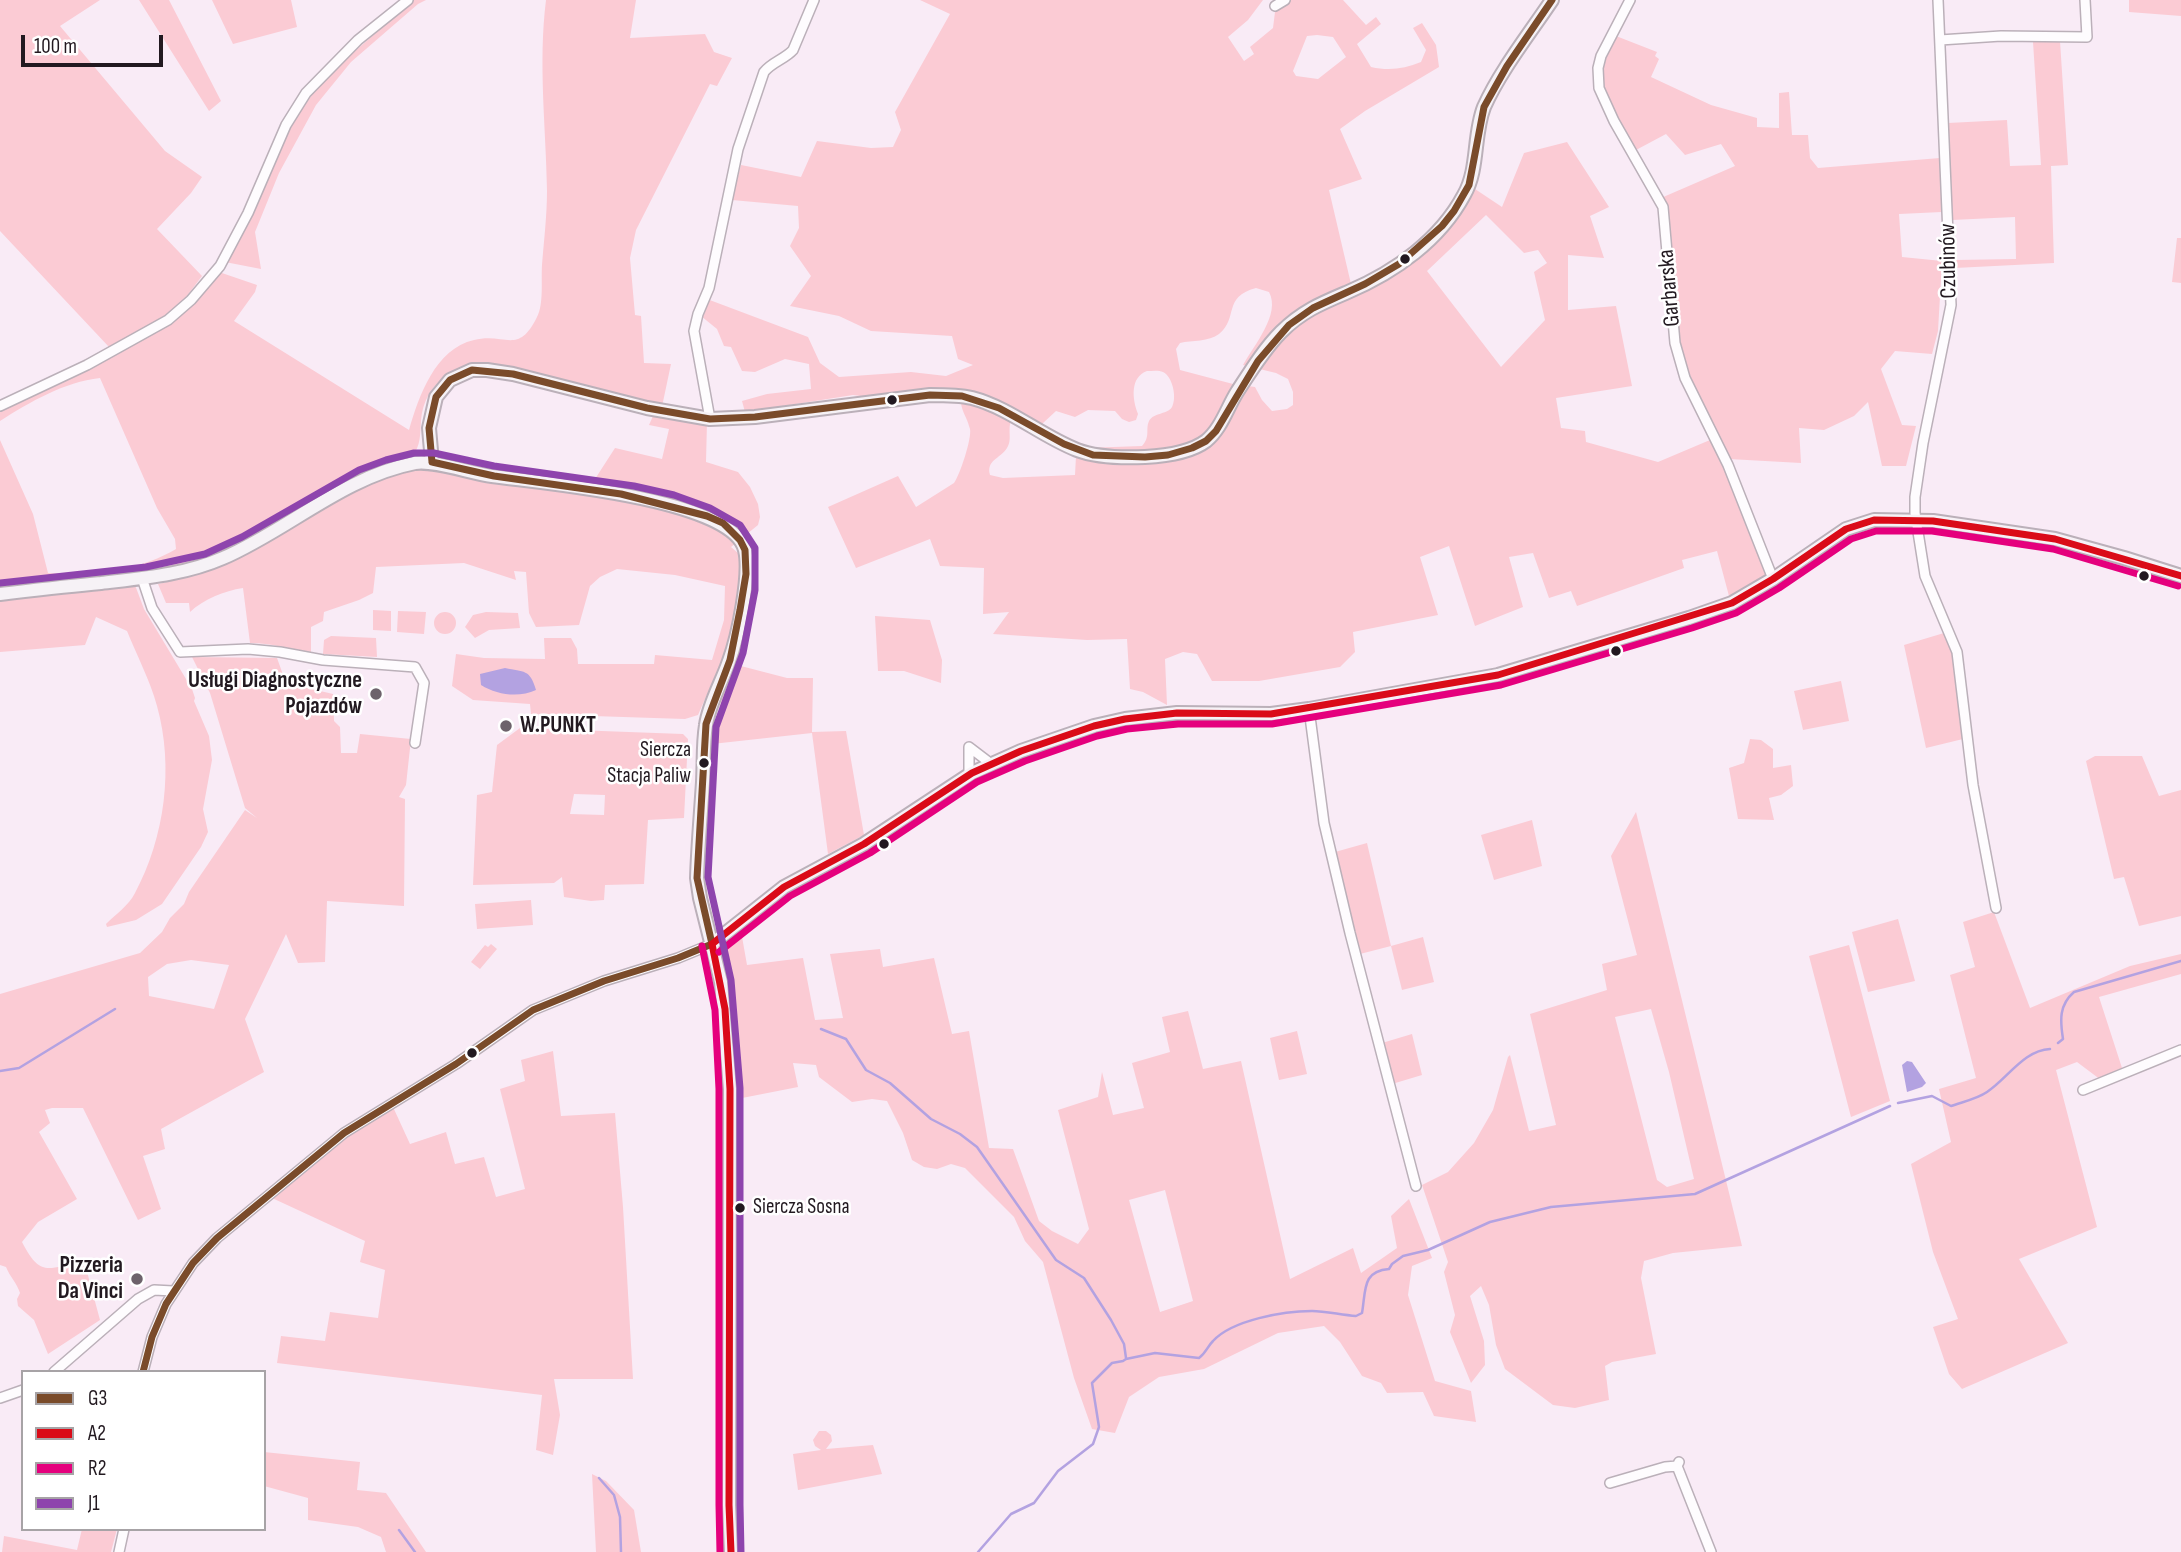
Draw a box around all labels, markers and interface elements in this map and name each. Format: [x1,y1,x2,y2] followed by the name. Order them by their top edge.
[24,21,166,65] scale bar
[34,34,77,59] text: 100 m
[1935,223,1963,299] street label: Czubinów
[1653,248,1687,328] street label: Garbarska
[1398,252,1412,266] unlabelled marker
[885,393,899,407] unlabelled marker
[2137,569,2151,583] unlabelled marker
[1609,644,1623,658] unlabelled marker
[188,667,362,721] place label: Usługi Diagnostyczne Pojazdów
[368,686,384,702] marker: Usługi Diagnostyczne Pojazdów
[520,712,596,740] place label: W.PUNKT
[498,718,514,734] marker: W.PUNKT
[607,738,691,788] place label: Siercza Stacja Paliw
[697,756,711,770] marker: Siercza Stacja Paliw
[877,837,891,851] unlabelled marker
[465,1046,479,1060] unlabelled marker
[753,1195,850,1221] place label: Siercza Sosna
[733,1201,747,1215] marker: Siercza Sosna
[58,1252,123,1306] place label: Pizzeria Da Vinci
[129,1271,145,1287] marker: Pizzeria Da Vinci
[21,1370,266,1531] legend
[88,1386,107,1411] text: G3
[88,1421,106,1446] text: A2
[88,1456,106,1481] text: R2
[88,1491,100,1516] text: J1

